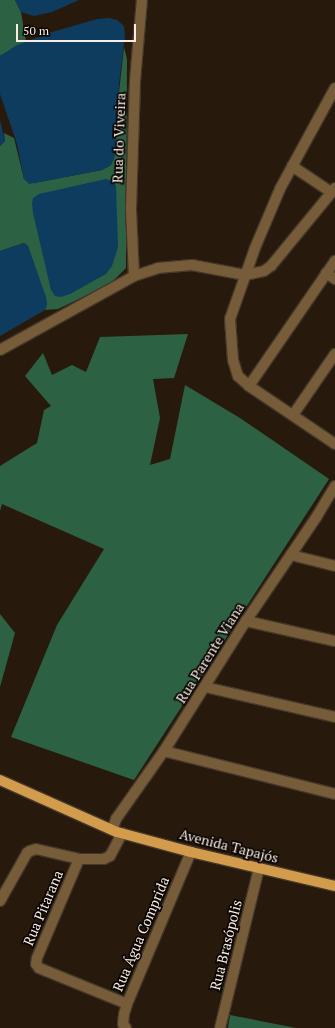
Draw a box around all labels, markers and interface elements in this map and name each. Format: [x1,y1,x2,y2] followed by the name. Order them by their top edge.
[18,16,138,42] scale bar
[23,23,49,38] text: 50 m
[109,92,129,184] street label: Rua do Viveira
[172,600,248,706] street label: Rua Parente Viana
[178,826,280,866] street label: Avenida Tapajós
[20,868,66,948] street label: Rua Pitarana
[109,874,173,994] street label: Rua Água Comprida
[207,898,245,992] street label: Rua Brasópolis

